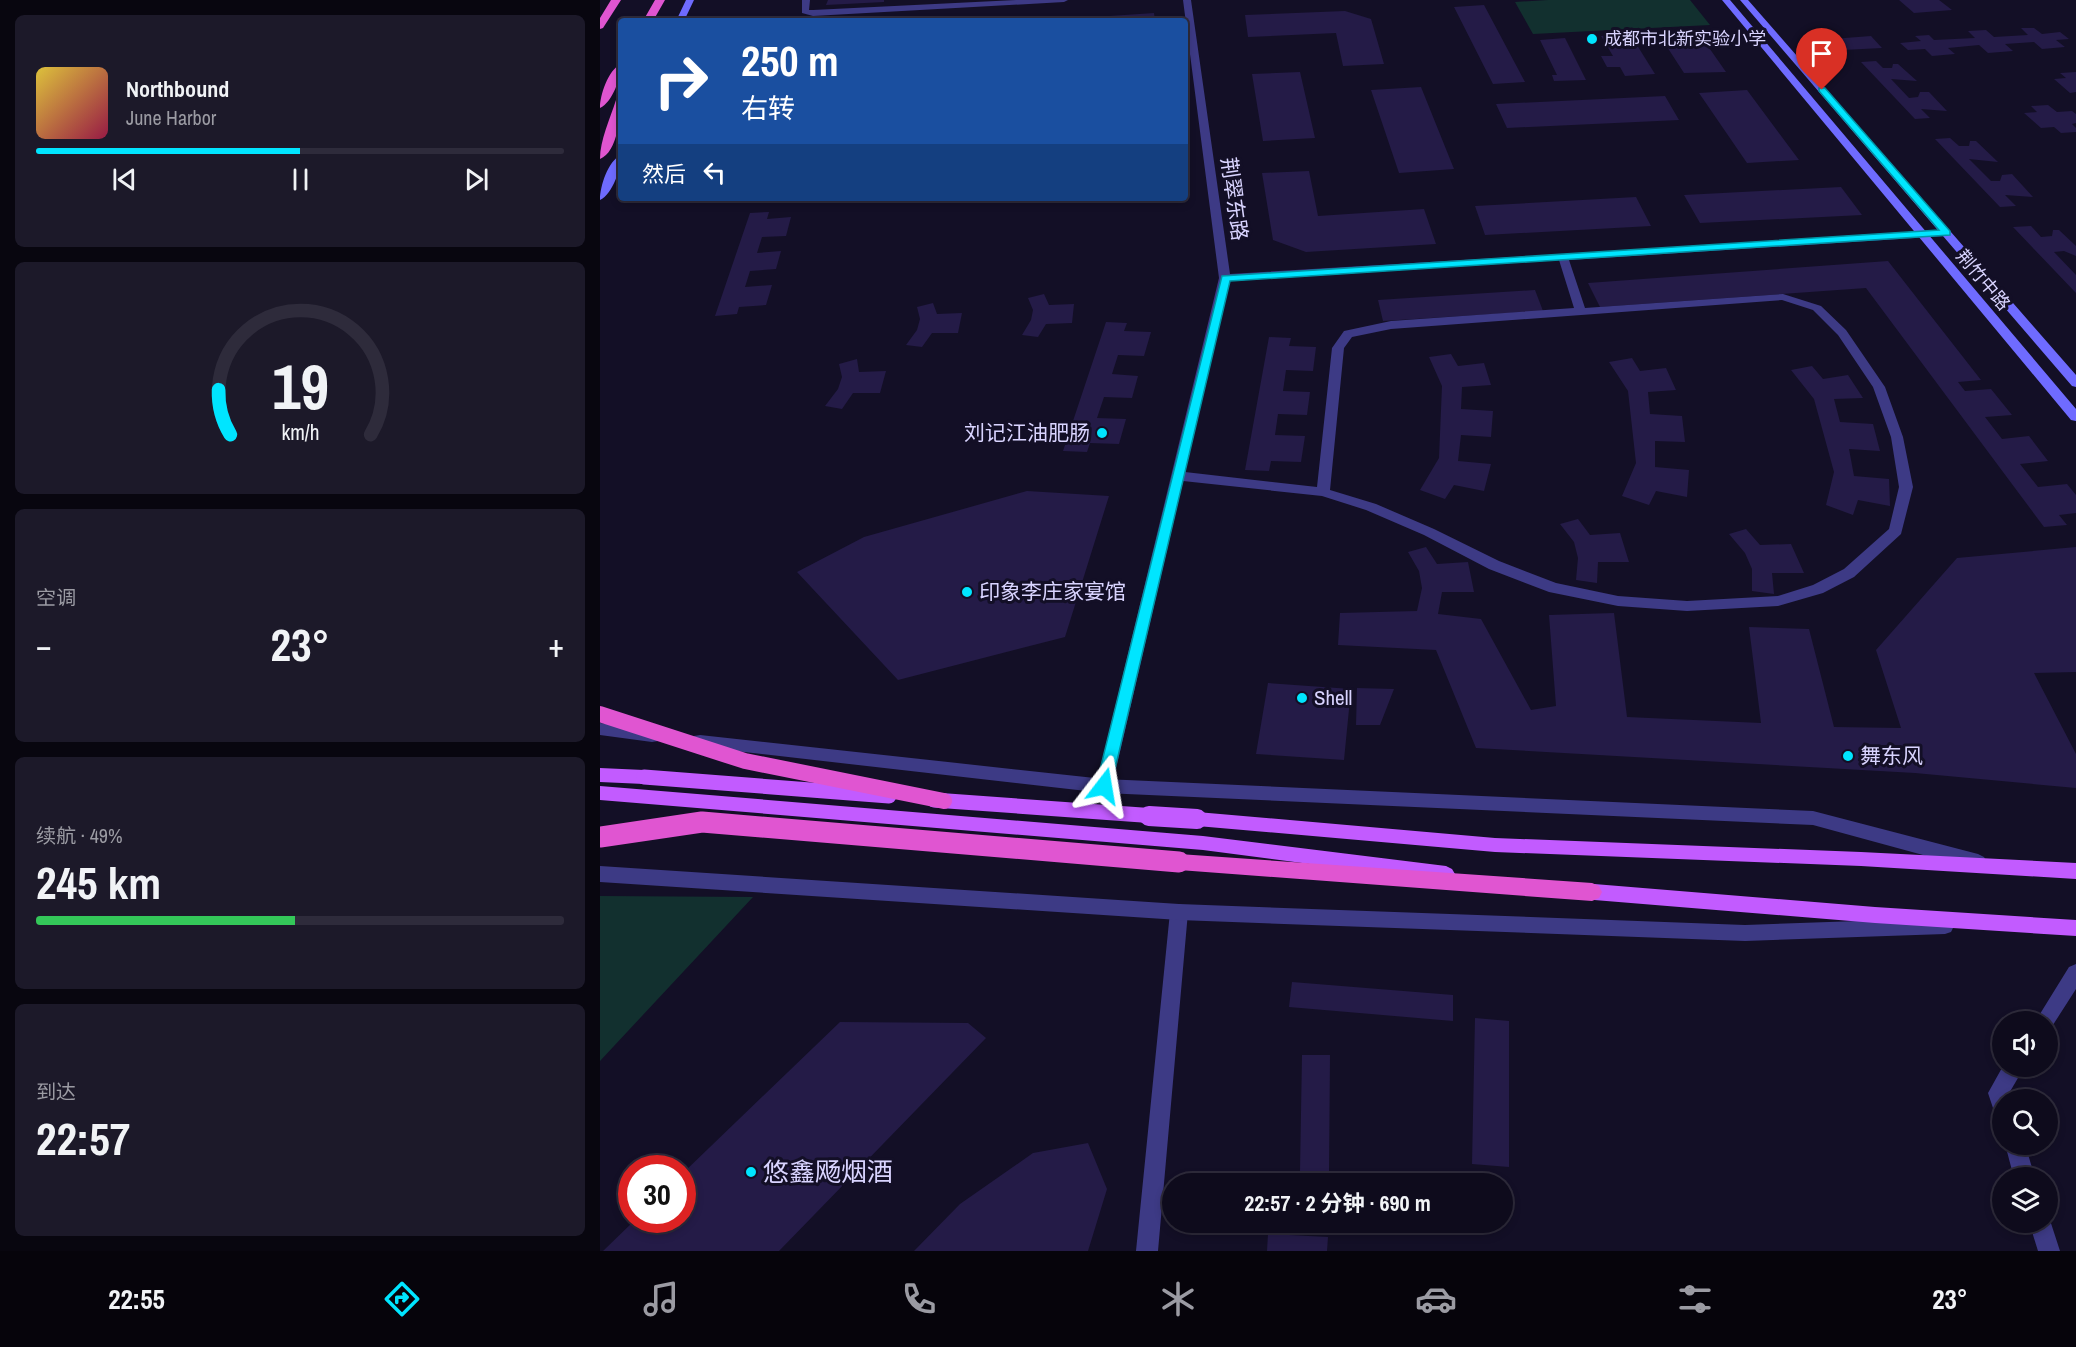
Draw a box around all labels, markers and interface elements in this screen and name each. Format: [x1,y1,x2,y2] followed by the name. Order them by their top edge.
[1604,26,1766,51] place label: 成都市北新实验小学
[1796,28,1847,90] pin
[1585,32,1599,46] marker: 成都市北新实验小学
[741,33,839,89] text: 250 m
[1805,37,1838,70] icon: arrive
[642,42,720,120] icon: right
[126,74,229,104] text: Northbound
[741,90,795,126] text: 右转
[126,104,216,131] text: June Harbor
[1214,155,1255,243] street label: 荆翠东路
[698,156,731,189] icon: left
[642,159,686,189] text: 然后
[108,163,141,196] icon: previous
[284,163,317,196] icon: pause
[460,163,493,196] icon: next
[1951,244,2016,315] street label: 荆竹中路
[272,344,328,428] text: 19
[964,418,1090,447] place label: 刘记江油肥肠
[281,419,319,448] text: km/h
[1095,426,1109,440] marker: 刘记江油肥肠
[979,577,1126,606] place label: 印象李庄家宴馆
[36,584,76,611] text: 空调
[960,585,974,599] marker: 印象李庄家宴馆
[270,614,330,675] text: 23°
[36,623,52,667] text: −
[548,623,564,667] text: +
[1314,683,1352,712] place label: Shell
[1295,691,1309,705] marker: Shell
[1860,741,1923,770] place label: 舞东风
[1841,749,1855,763] marker: 舞东风
[1072,754,1136,818] position arrow
[36,822,123,849] text: 续航 · 49%
[36,852,161,913] text: 245 km
[1992,1011,2058,1233] map controls
[1992,1011,2058,1077] button: sound
[36,1078,76,1105] text: 到达
[1992,1089,2058,1155] button: search
[36,1108,130,1169] text: 22:57
[763,1154,893,1189] place label: 悠鑫飏烟酒
[618,1155,696,1233] speed limit sign: 30
[744,1165,758,1179] marker: 悠鑫飏烟酒
[1992,1167,2058,1233] button: layers
[1244,1188,1431,1218] text: 22:57 · 2 分钟 · 690 m
[381,1278,423,1320] icon: directions
[640,1278,682,1320] icon: music
[898,1278,940,1320] icon: phone
[1157,1278,1199,1320] icon: climate
[1415,1278,1457,1320] icon: car
[1674,1278,1716,1320] icon: filters
[108,1281,165,1317] text: 22:55
[1932,1281,1968,1317] text: 23°

